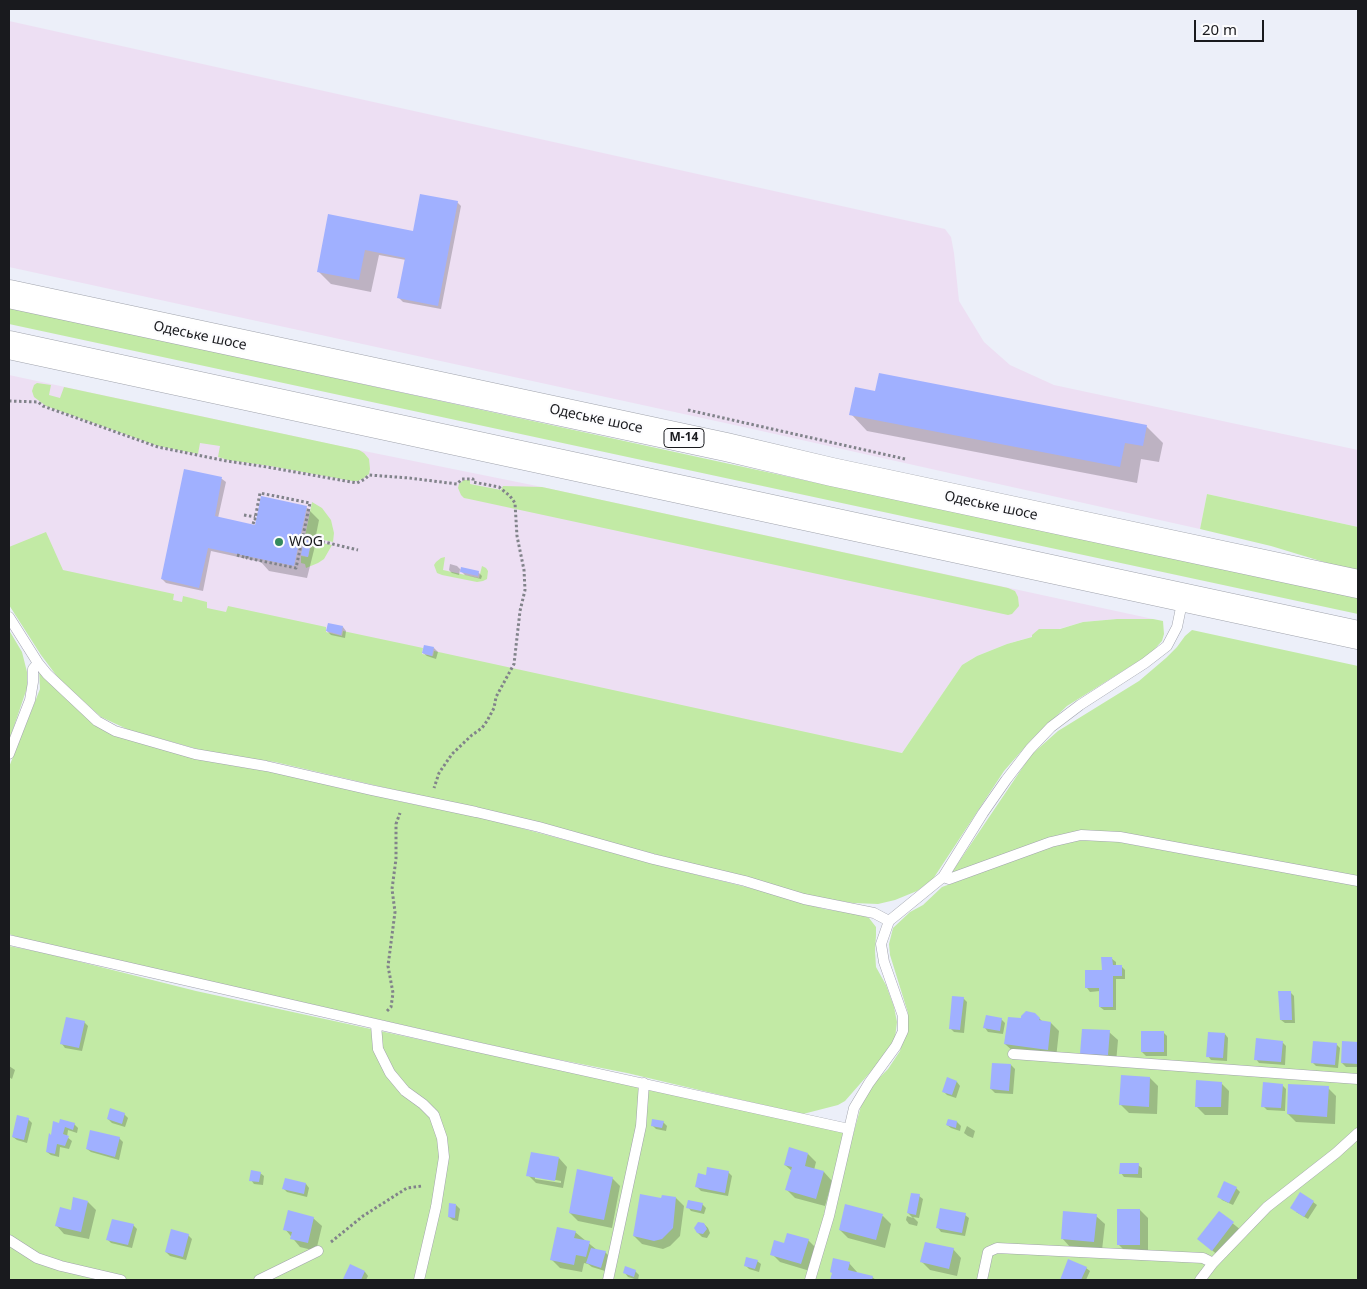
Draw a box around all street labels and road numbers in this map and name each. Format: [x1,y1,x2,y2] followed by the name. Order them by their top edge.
[152,318,248,354] street label: Одеське шосе
[548,401,644,437] street label: Одеське шосе
[664,428,704,448] road number: М-14
[943,488,1039,524] street label: Одеське шосе

